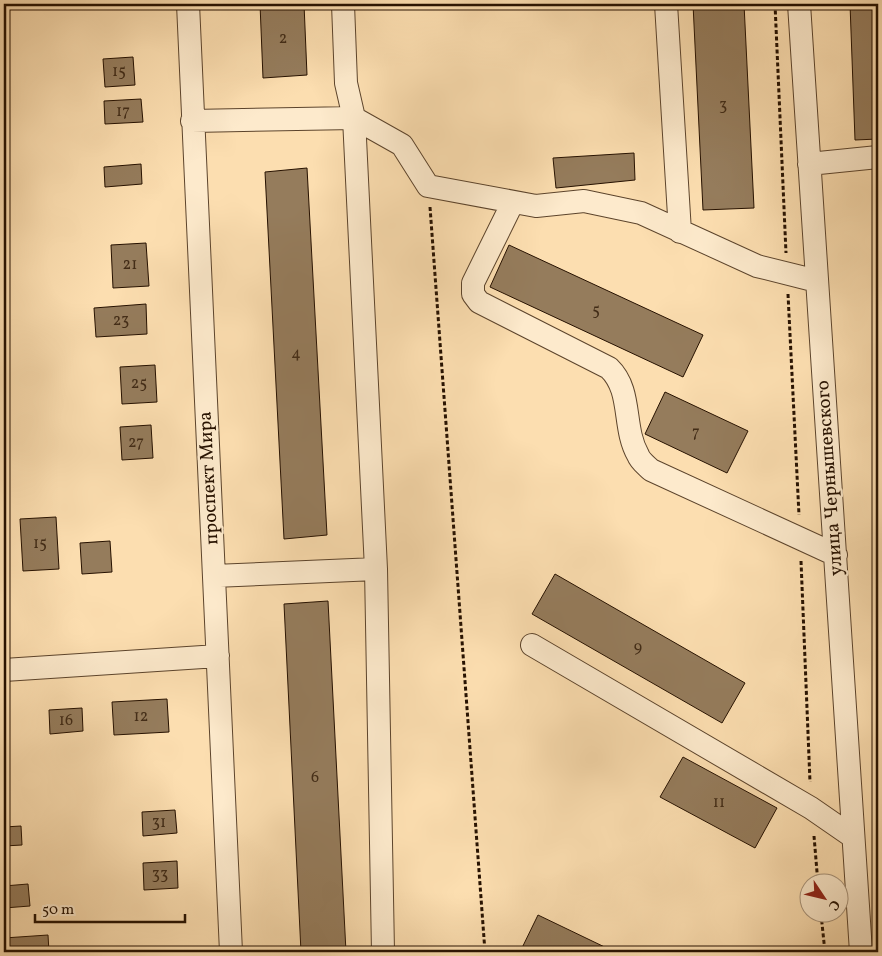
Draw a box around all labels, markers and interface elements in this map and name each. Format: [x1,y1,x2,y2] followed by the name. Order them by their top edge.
[279,28,287,50] house number: 2
[112,61,126,83] house number: 15
[719,95,727,117] house number: 3
[116,101,130,123] house number: 17
[123,254,137,276] house number: 21
[592,300,600,322] house number: 5
[113,310,129,332] house number: 23
[291,343,301,365] house number: 4
[131,373,147,395] house number: 25
[810,379,850,577] street label: улица Чернышевского
[193,411,225,545] street label: проспект Мира
[692,422,700,444] house number: 7
[128,432,144,454] house number: 27
[33,533,47,555] house number: 15
[634,637,642,659] house number: 9
[134,706,148,728] house number: 12
[59,710,73,732] house number: 16
[311,767,319,789] house number: 6
[713,792,725,814] house number: 11
[152,812,166,834] house number: 31
[152,864,168,886] house number: 33
[800,874,850,924] north arrow
[35,891,185,923] scale bar
[823,895,844,914] text: С
[42,900,74,921] text: 50 m

